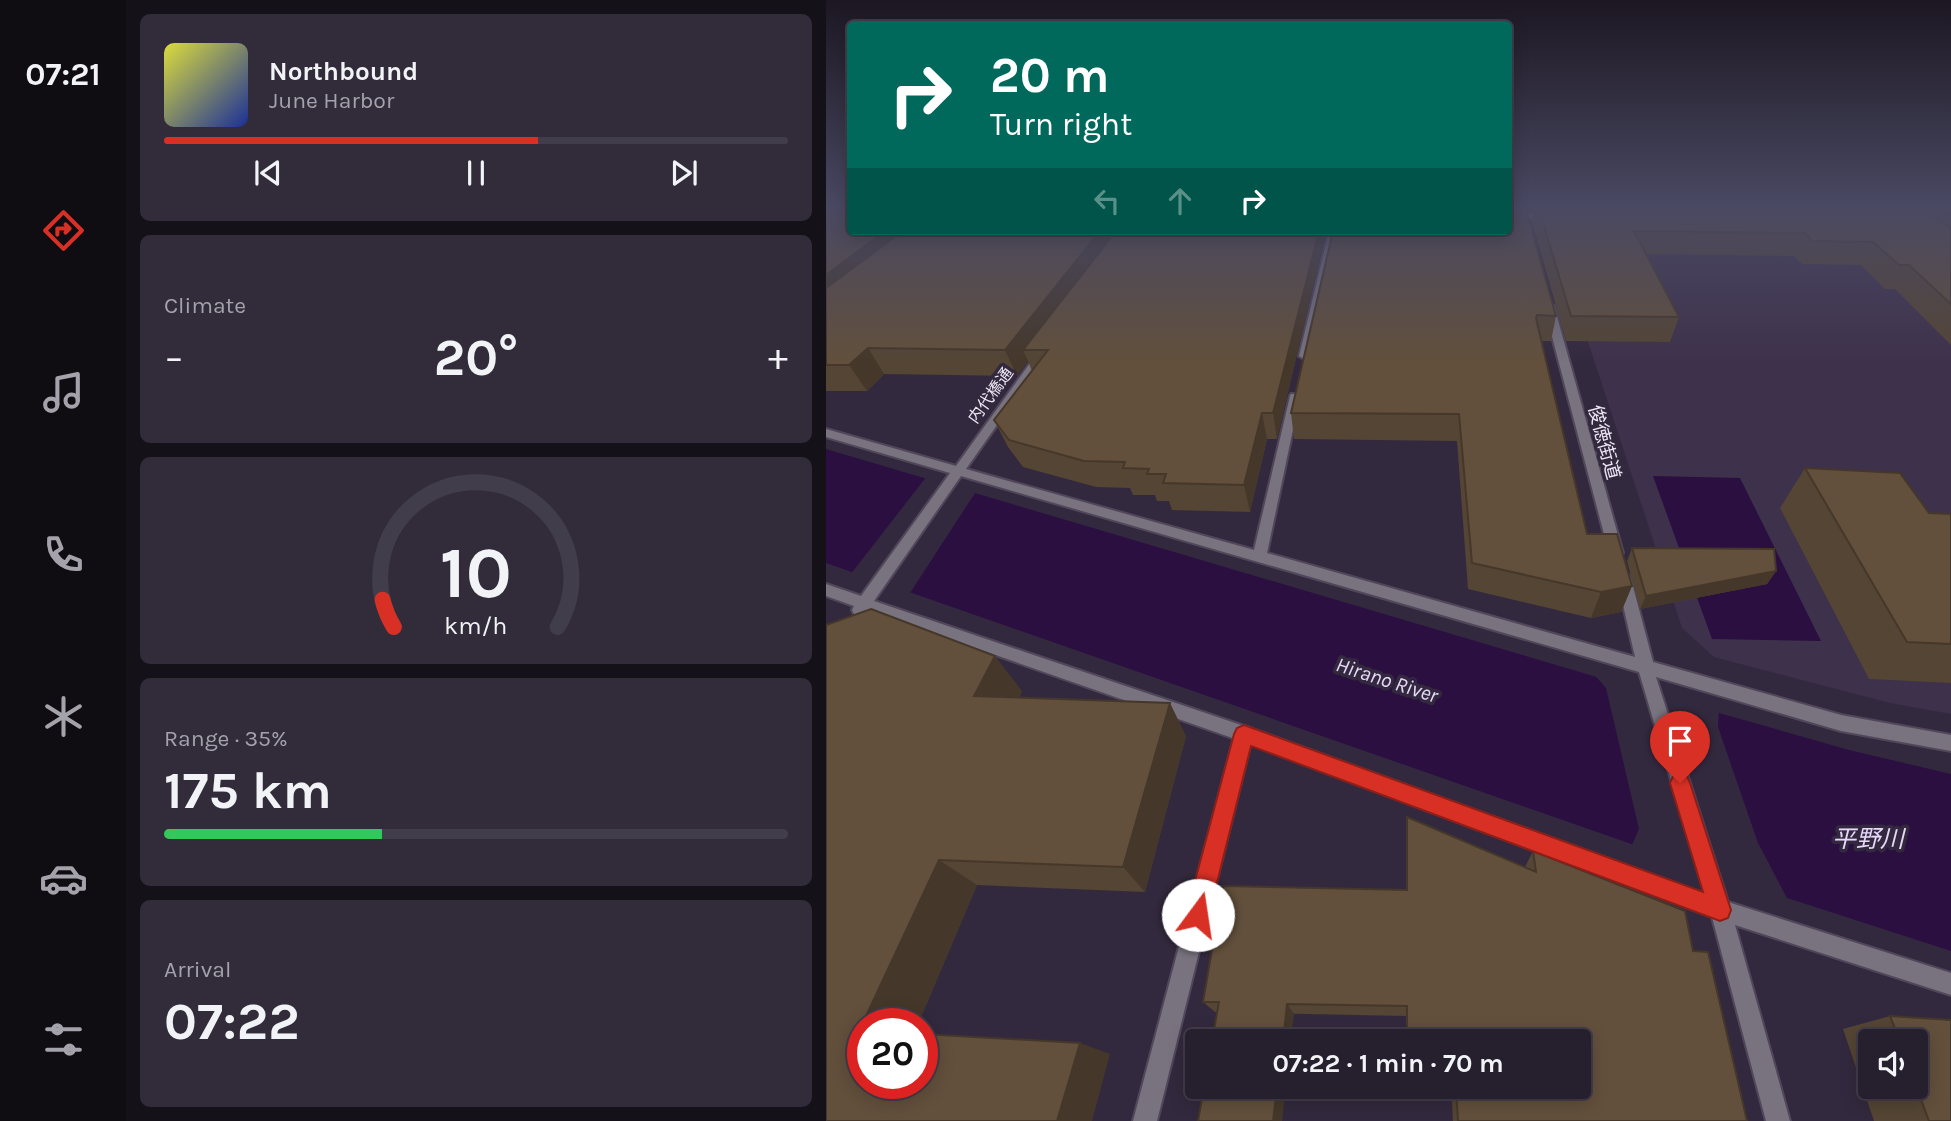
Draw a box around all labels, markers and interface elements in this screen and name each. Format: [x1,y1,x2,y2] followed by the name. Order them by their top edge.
[990,47,1110,104] text: 20 m
[875,49,966,140] icon: right
[25,56,101,93] text: 07:21
[269,56,418,87] text: Northbound
[269,87,394,114] text: June Harbor
[990,106,1132,143] text: Turn right
[249,154,287,192] icon: previous
[457,154,495,192] icon: pause
[665,154,703,192] icon: next
[1088,182,1126,220] icon: left
[1161,182,1199,220] icon: ahead
[1234,182,1272,220] icon: right
[39,206,88,255] icon: directions
[164,292,246,319] text: Climate
[434,327,518,388] text: 20°
[164,335,184,380] text: −
[768,335,788,380] text: +
[964,364,1017,427] street label: 内代橋通
[39,368,88,417] icon: music
[1584,403,1624,482] street label: 俊徳街道
[39,530,88,579] icon: phone
[440,530,512,615] text: 10
[444,610,508,639] text: km/h
[1333,652,1442,708] water label: Hirano River
[39,692,88,741] icon: climate
[1650,711,1710,783] pin
[1661,722,1699,760] icon: arrive
[164,725,288,752] text: Range · 35%
[164,760,332,821] text: 175 km
[1832,825,1907,853] water label: 平野川
[39,854,88,903] icon: car
[1161,878,1235,952] position arrow
[164,956,231,983] text: Arrival
[164,991,300,1052] text: 07:22
[847,1008,938,1099] speed limit sign: 20
[39,1015,88,1064] icon: filters
[1858,1029,1928,1099] map controls
[1858,1029,1928,1099] button: sound
[1272,1048,1504,1079] text: 07:22 · 1 min · 70 m

